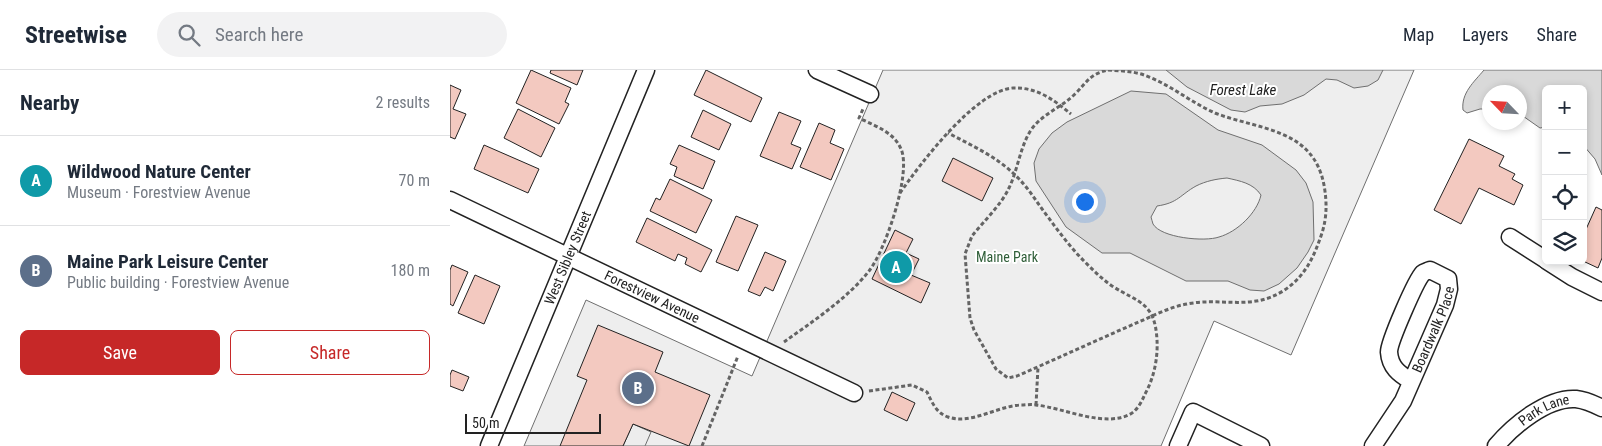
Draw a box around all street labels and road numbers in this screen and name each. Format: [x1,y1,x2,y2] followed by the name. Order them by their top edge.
[541,209,594,307] street label: West Sibley Street
[602,267,703,326] street label: Forestview Avenue
[1409,284,1457,375] street label: Boardwalk Place
[1515,391,1571,429] street label: Park Lane

